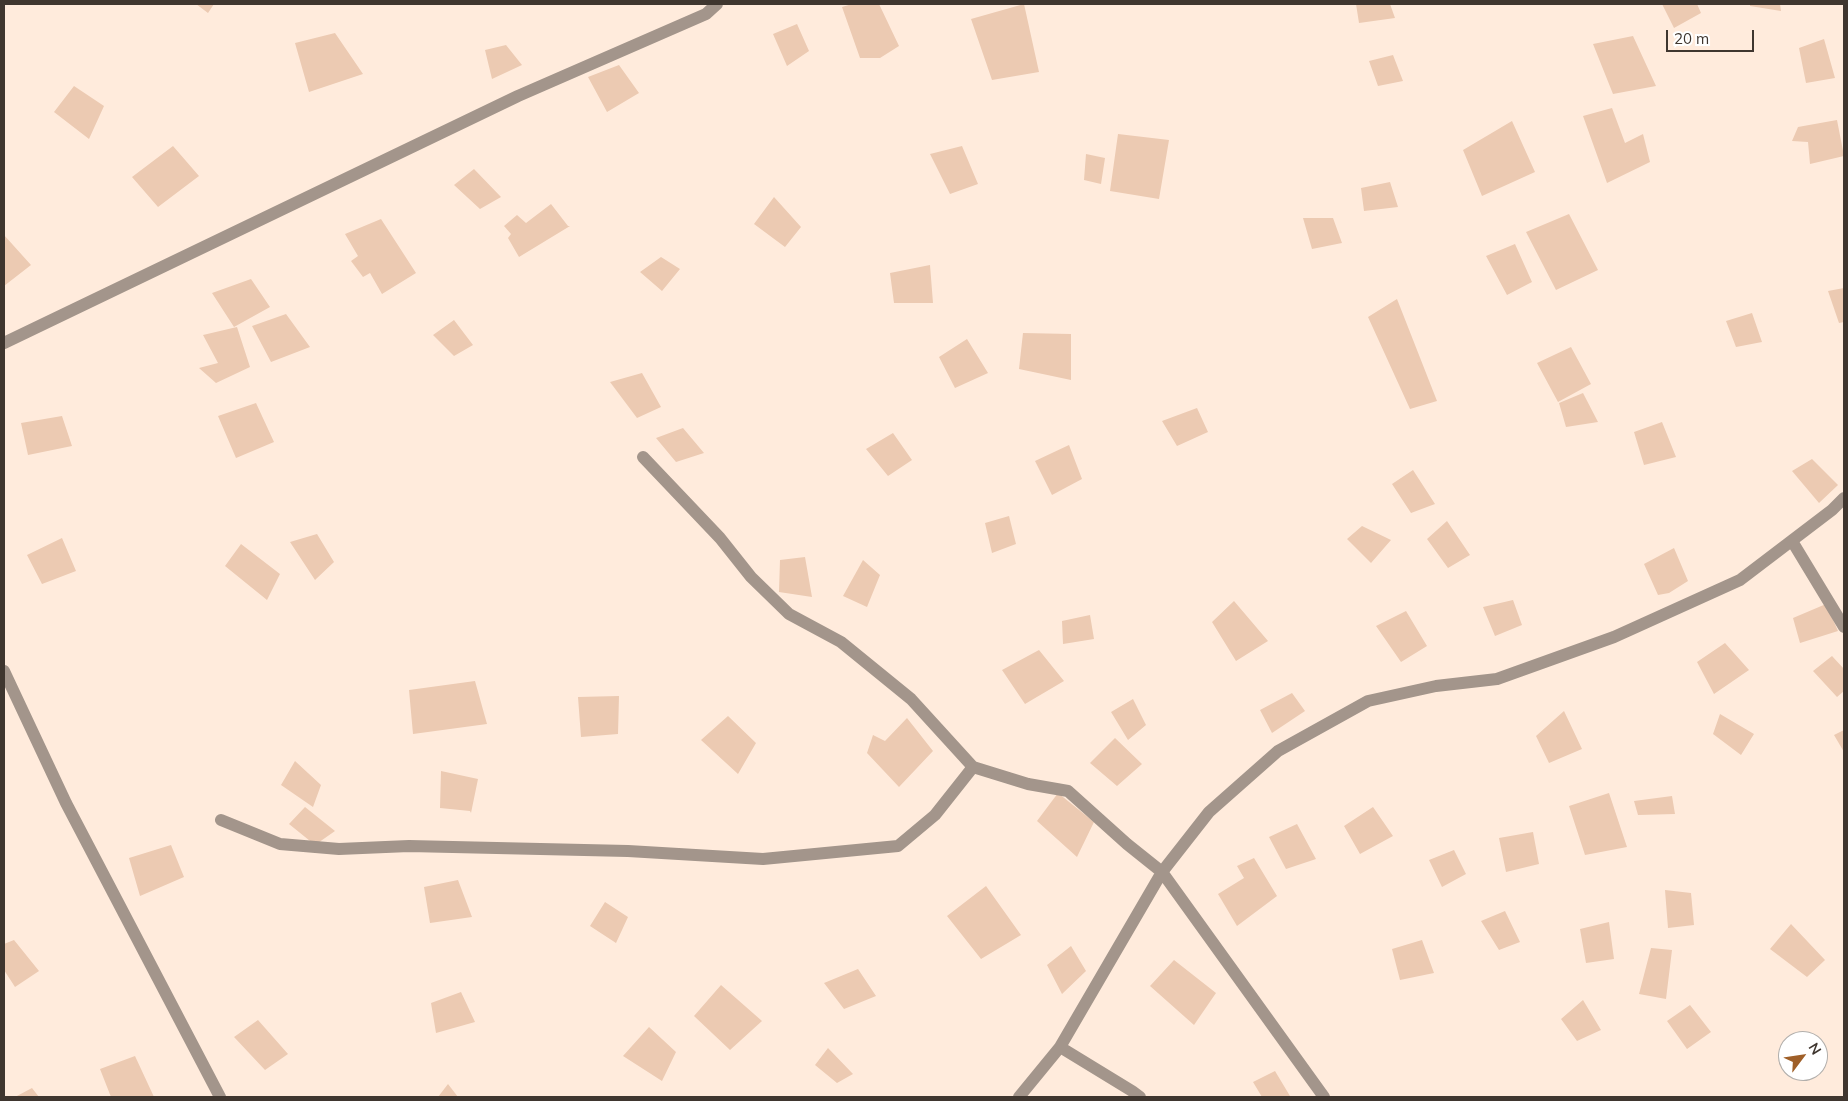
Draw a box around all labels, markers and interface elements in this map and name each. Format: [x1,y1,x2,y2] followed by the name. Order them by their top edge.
[1668,20,1756,52] scale bar
[1674,29,1709,48] text: 20 m
[1778,1031,1828,1081] north arrow
[1805,1040,1825,1058] text: N

